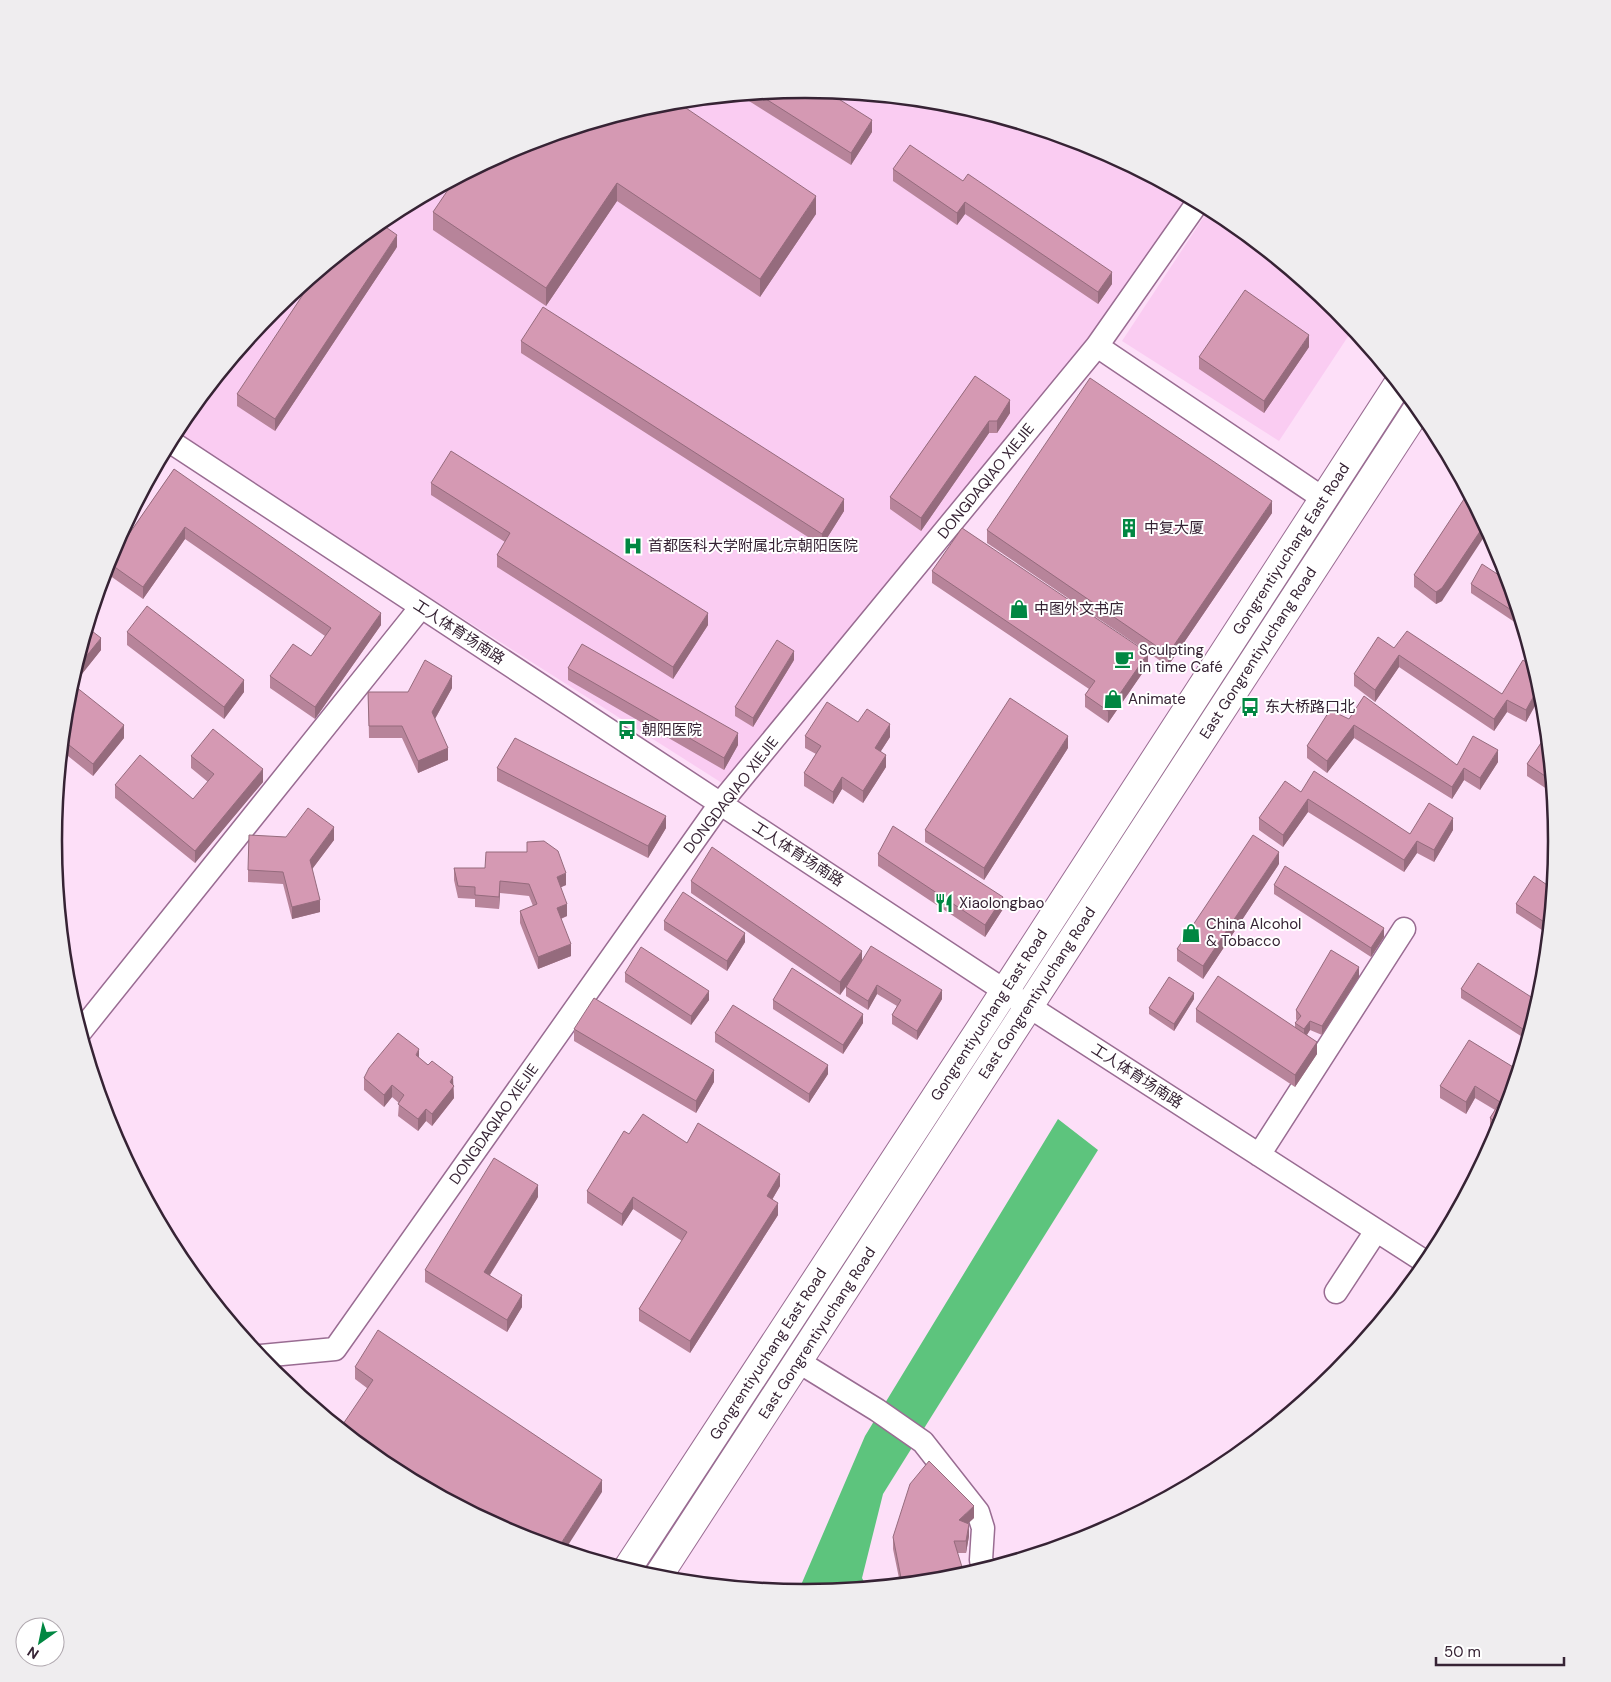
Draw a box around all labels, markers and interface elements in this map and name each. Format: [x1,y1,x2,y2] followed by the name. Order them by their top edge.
[933,419,1039,543] street label: DONGDAQIAO XIEJIE
[1228,459,1354,639] street label: Gongrentiyuchang East Road
[1118,517,1140,539] building icon: 中复大厦
[1144,518,1204,538] place label: 中复大厦
[622,535,644,557] hospital icon: 首都医科大学附属北京朝阳医院
[648,536,858,556] place label: 首都医科大学附属北京朝阳医院
[1195,563,1321,743] street label: East Gongrentiyuchang Road
[410,595,508,669] street label: 工人体育场南路
[1008,598,1030,620] shop icon: 中图外文书店
[1034,599,1124,619] place label: 中图外文书店
[1139,640,1223,677] place label: Sculpting in time Café
[1113,648,1135,670] cafe icon: Sculpting in time Café
[1102,688,1124,710] shop icon: Animate
[1128,689,1186,709] place label: Animate
[1239,696,1261,718] bus stop icon: 东大桥路口北
[1265,697,1355,717] place label: 东大桥路口北
[616,719,638,741] bus stop icon: 朝阳医院
[642,720,702,740] place label: 朝阳医院
[679,732,783,858] street label: DONGDAQIAO XIEJIE
[749,817,847,891] street label: 工人体育场南路
[933,892,955,914] restaurant icon: Xiaolongbao
[959,893,1044,913] place label: Xiaolongbao
[974,903,1100,1083] street label: East Gongrentiyuchang Road
[1206,914,1301,951] place label: China Alcohol & Tobacco
[1180,922,1202,944] shop icon: China Alcohol & Tobacco
[926,925,1052,1105] street label: Gongrentiyuchang East Road
[1088,1039,1186,1113] street label: 工人体育场南路
[445,1060,543,1188] street label: DONGDAQIAO XIEJIE
[754,1243,880,1423] street label: East Gongrentiyuchang Road
[705,1264,831,1444] street label: Gongrentiyuchang East Road
[15,1617,65,1667] north arrow
[1436,1634,1564,1666] scale bar
[1444,1642,1481,1662] text: 50 m
[24,1643,42,1663] text: N

